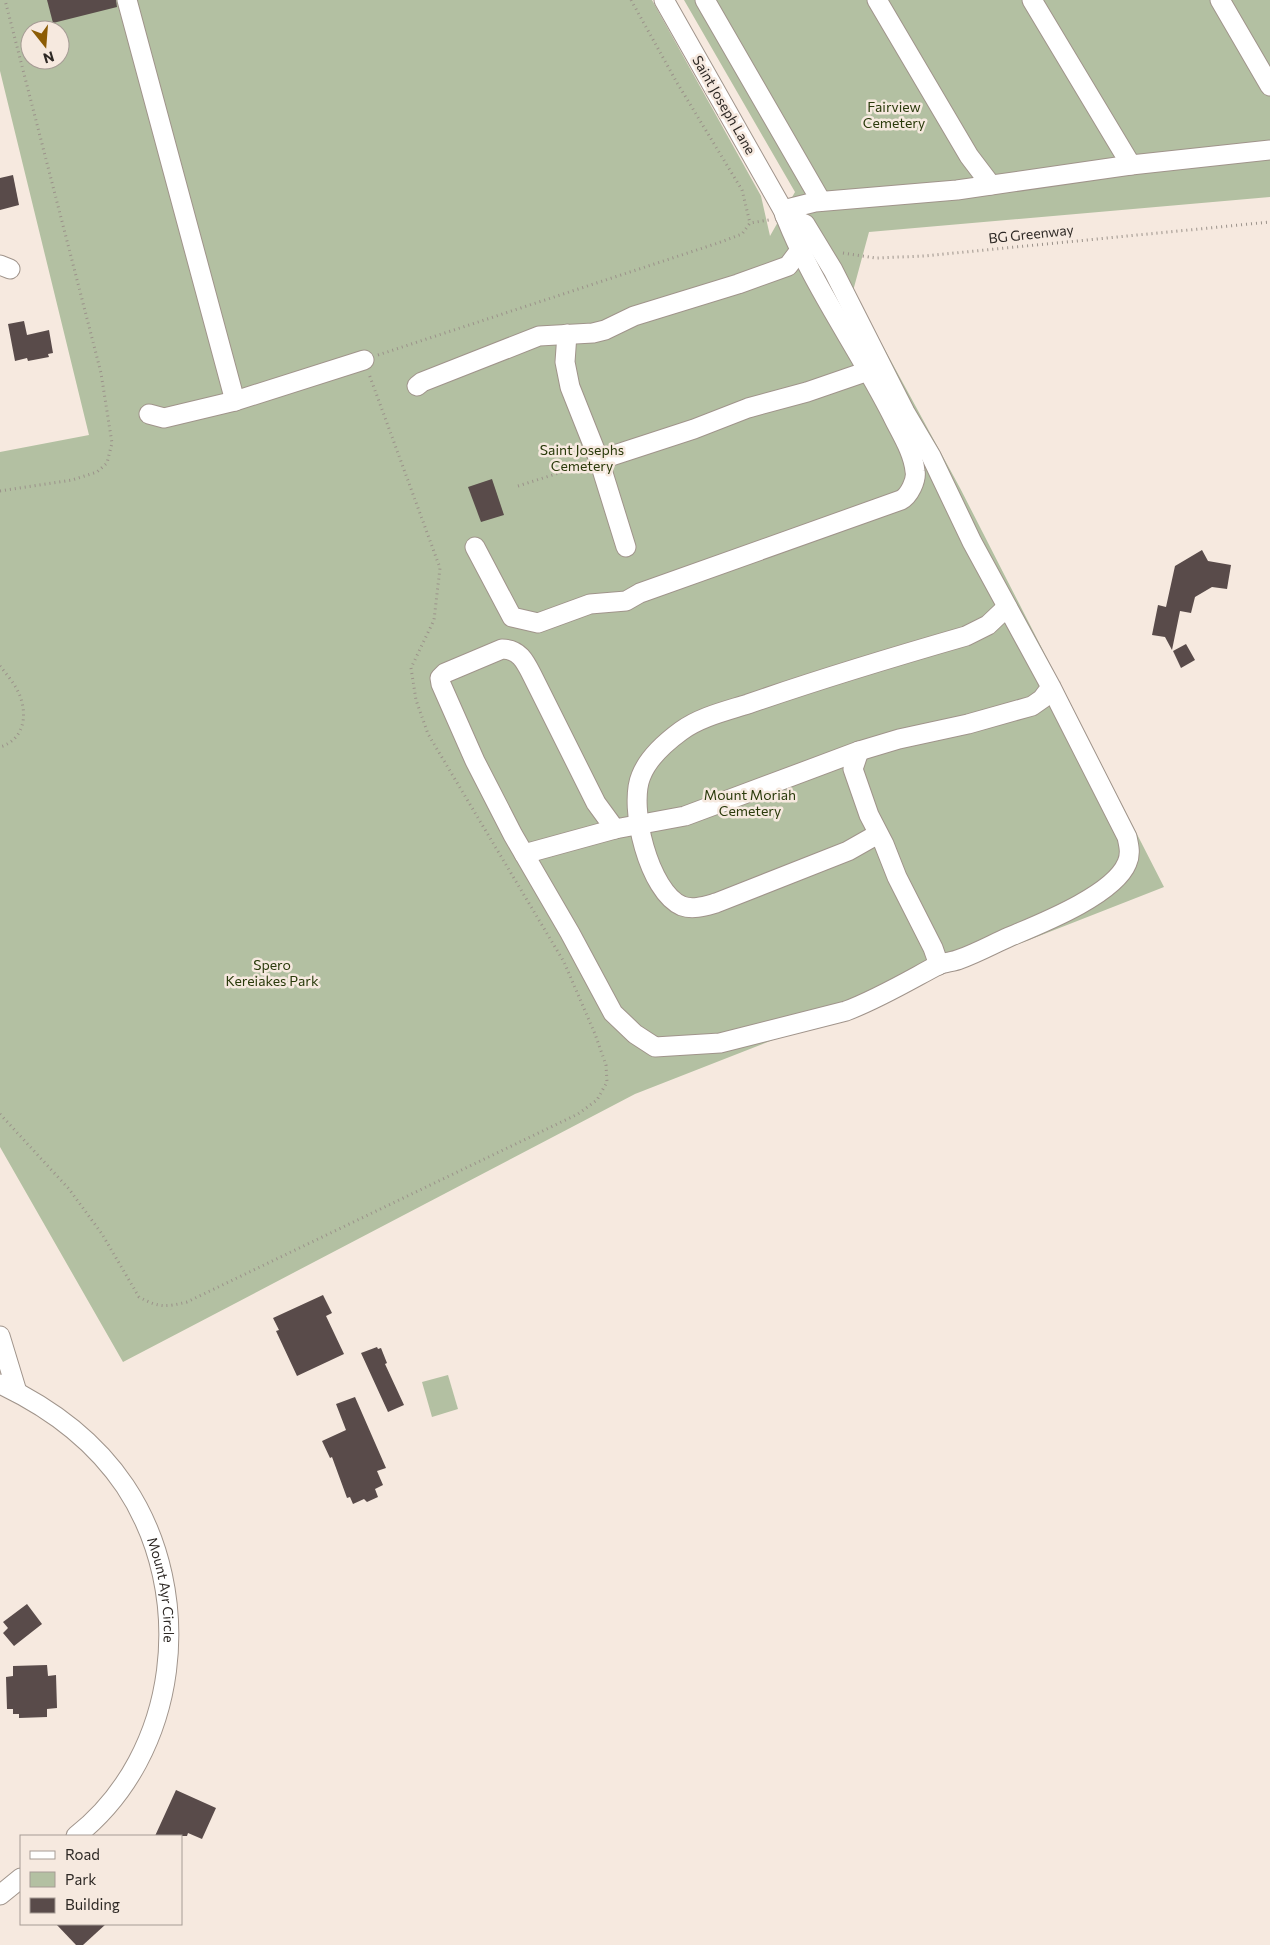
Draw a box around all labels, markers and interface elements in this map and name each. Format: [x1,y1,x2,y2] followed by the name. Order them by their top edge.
[20,20,70,70] north arrow
[41,48,56,68] text: N
[689,52,760,157] street label: Saint Joseph Lane
[863,98,925,131] park label: Fairview Cemetery
[987,221,1074,246] street label: BG Greenway
[540,441,624,474] park label: Saint Josephs Cemetery
[704,786,796,819] park label: Mount Moriah Cemetery
[226,956,319,989] park label: Spero Kereiakes Park
[144,1535,178,1643] street label: Mount Ayr Circle
[20,1835,182,1925] legend
[65,1845,100,1863] text: Road
[65,1870,96,1888] text: Park
[65,1895,120,1913] text: Building

